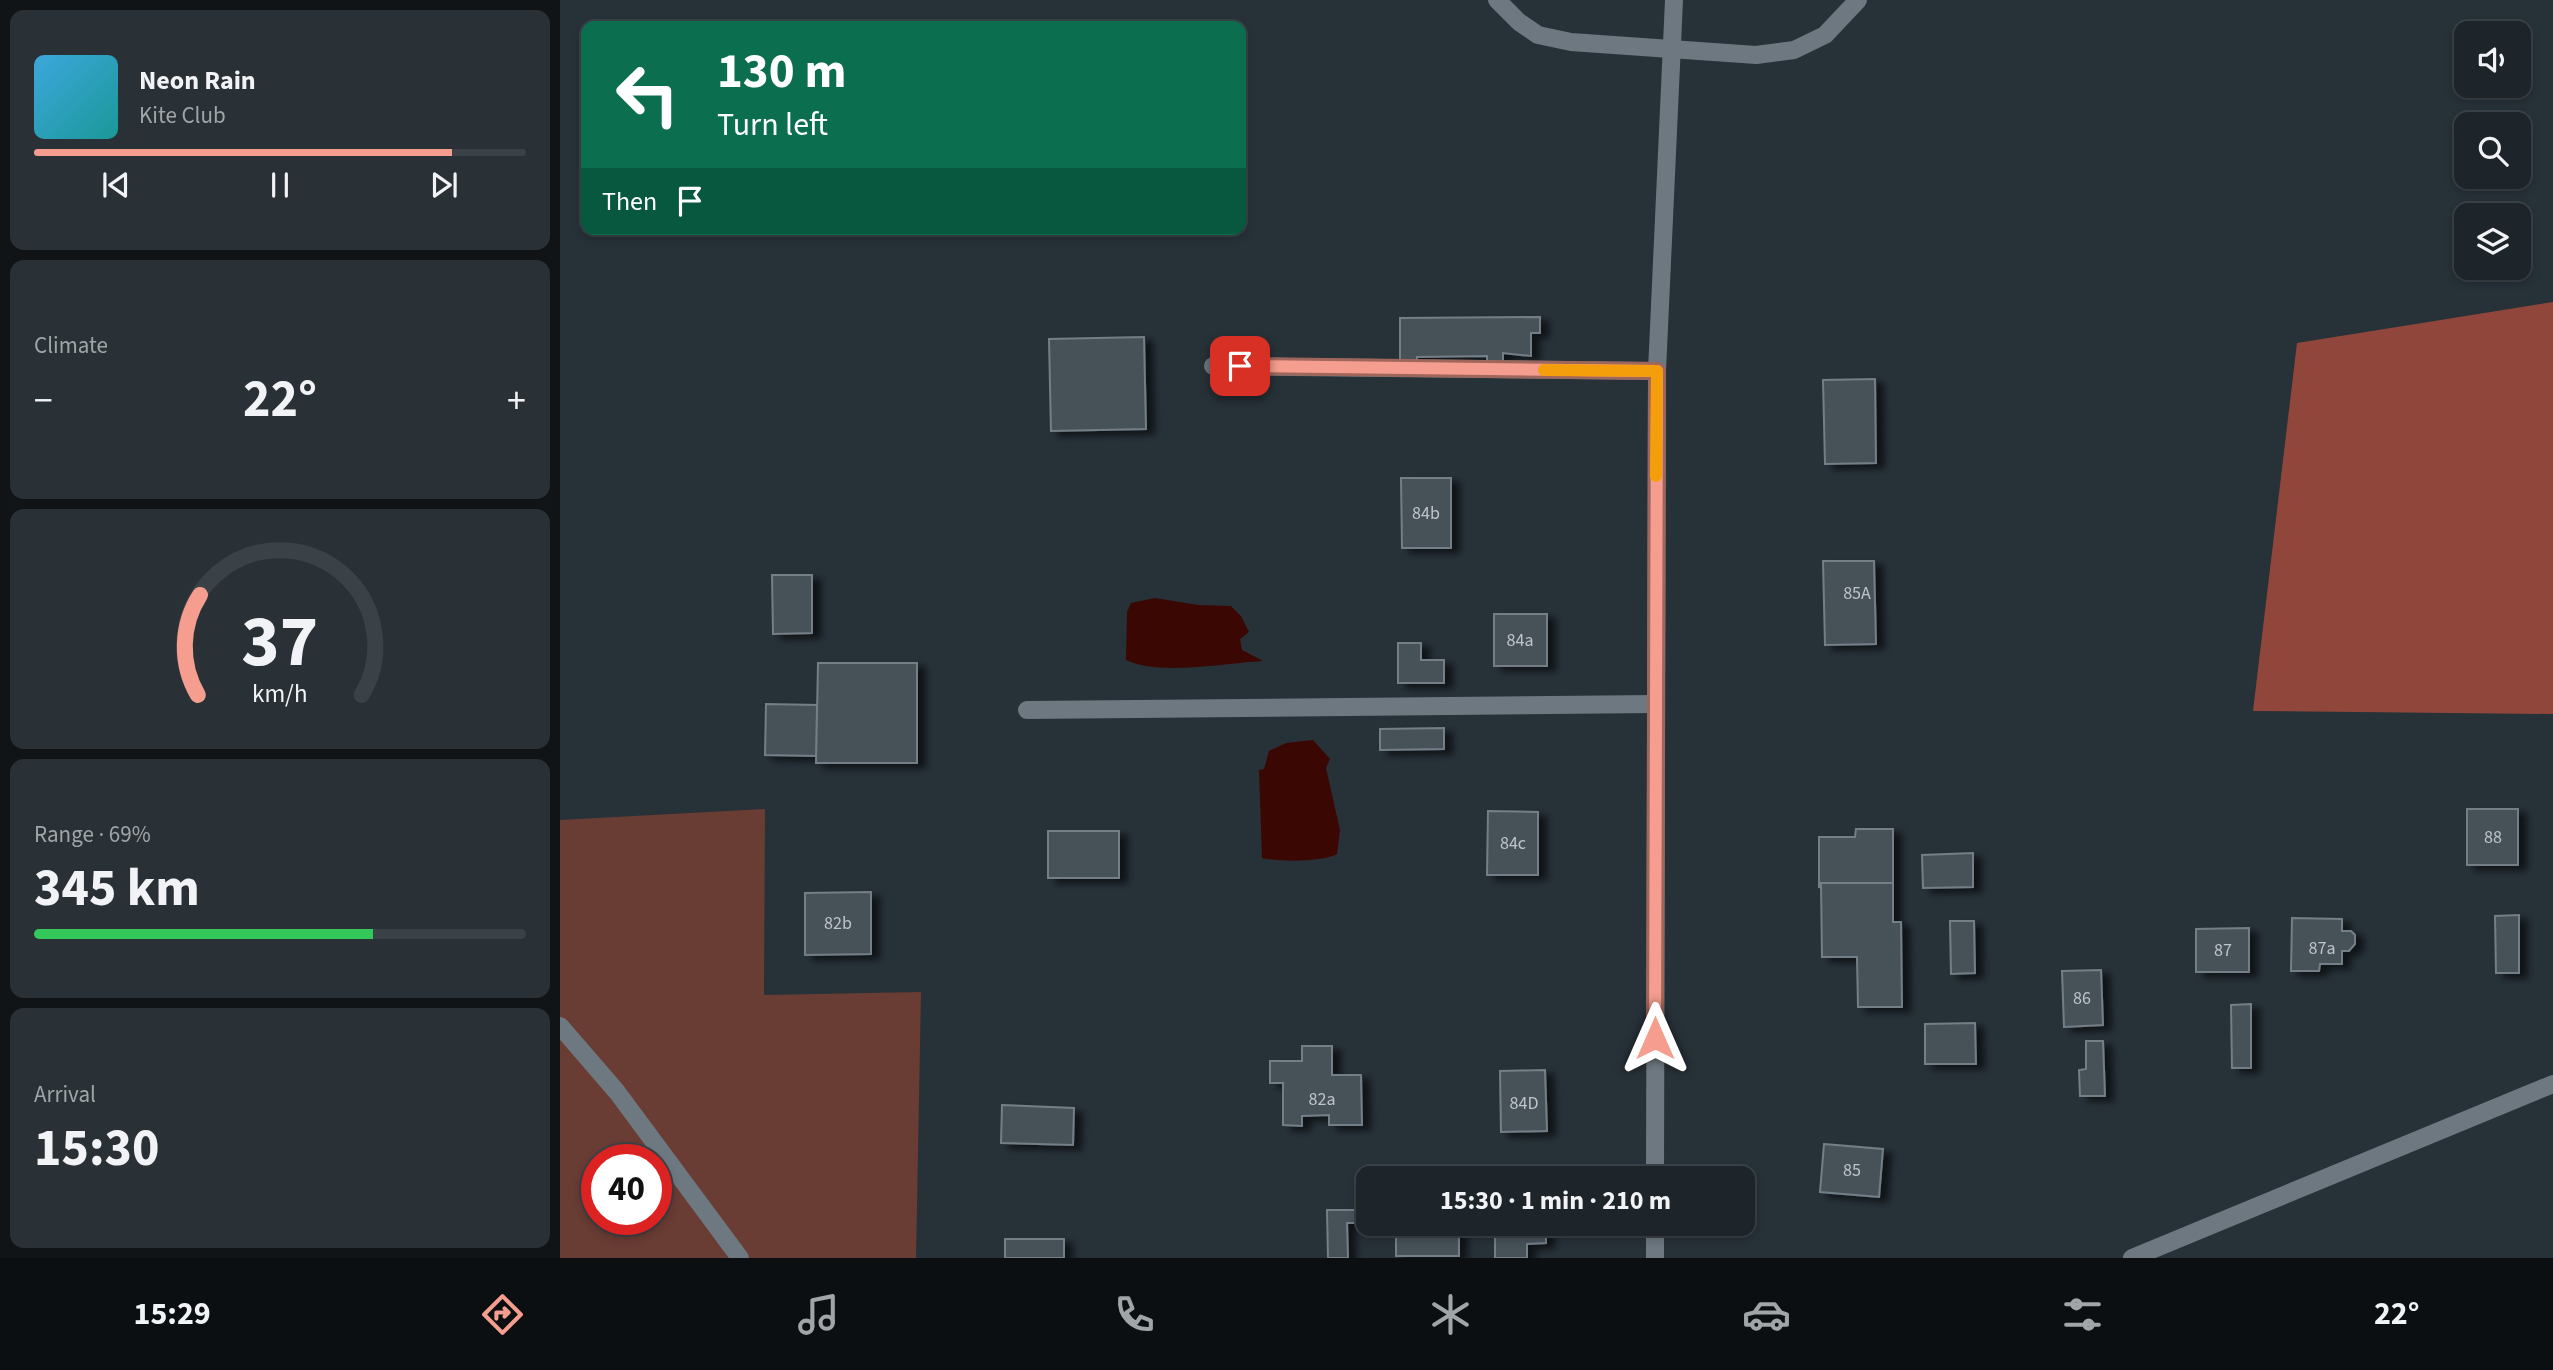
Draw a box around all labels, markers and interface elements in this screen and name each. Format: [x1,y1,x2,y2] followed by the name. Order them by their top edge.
[2454,21,2531,280] map controls
[2454,21,2531,98] button: sound
[717,37,846,107] text: 130 m
[602,49,693,140] icon: left
[139,62,256,99] text: Neon Rain
[139,99,226,132] text: Kite Club
[717,102,828,148] text: Turn left
[2454,112,2531,189] button: search
[97,166,135,204] icon: previous
[261,166,299,204] icon: pause
[425,166,463,204] icon: next
[671,182,709,220] icon: arrive
[602,183,657,220] text: Then
[2454,203,2531,280] button: layers
[34,329,108,362] text: Climate
[1210,336,1270,396] pin
[1221,347,1259,385] icon: arrive
[243,363,317,437] text: 22°
[34,374,53,428] text: −
[507,374,526,428] text: +
[1412,501,1440,526] house number: 84b
[1843,581,1871,606] house number: 85A
[242,590,318,694] text: 37
[1507,628,1533,653] house number: 84a
[252,676,308,712] text: km/h
[34,818,151,851] text: Range · 69%
[2484,825,2502,850] house number: 88
[1500,831,1526,856] house number: 84c
[34,852,200,926] text: 345 km
[824,911,852,936] house number: 82b
[2309,936,2335,961] house number: 87a
[2214,938,2232,963] house number: 87
[2073,986,2091,1011] house number: 86
[1618,1001,1692,1075] position arrow
[34,1078,96,1111] text: Arrival
[1309,1087,1335,1112] house number: 82a
[1510,1091,1538,1116] house number: 84D
[34,1112,159,1186] text: 15:30
[581,1144,672,1235] speed limit sign: 40
[1843,1158,1861,1183] house number: 85
[1440,1182,1671,1219] text: 15:30 · 1 min · 210 m
[478,1290,527,1339] icon: directions
[794,1290,843,1339] icon: music
[1110,1290,1159,1339] icon: phone
[1426,1290,1475,1339] icon: climate
[1742,1290,1791,1339] icon: car
[2058,1290,2107,1339] icon: filters
[134,1291,211,1337] text: 15:29
[2374,1291,2419,1337] text: 22°

